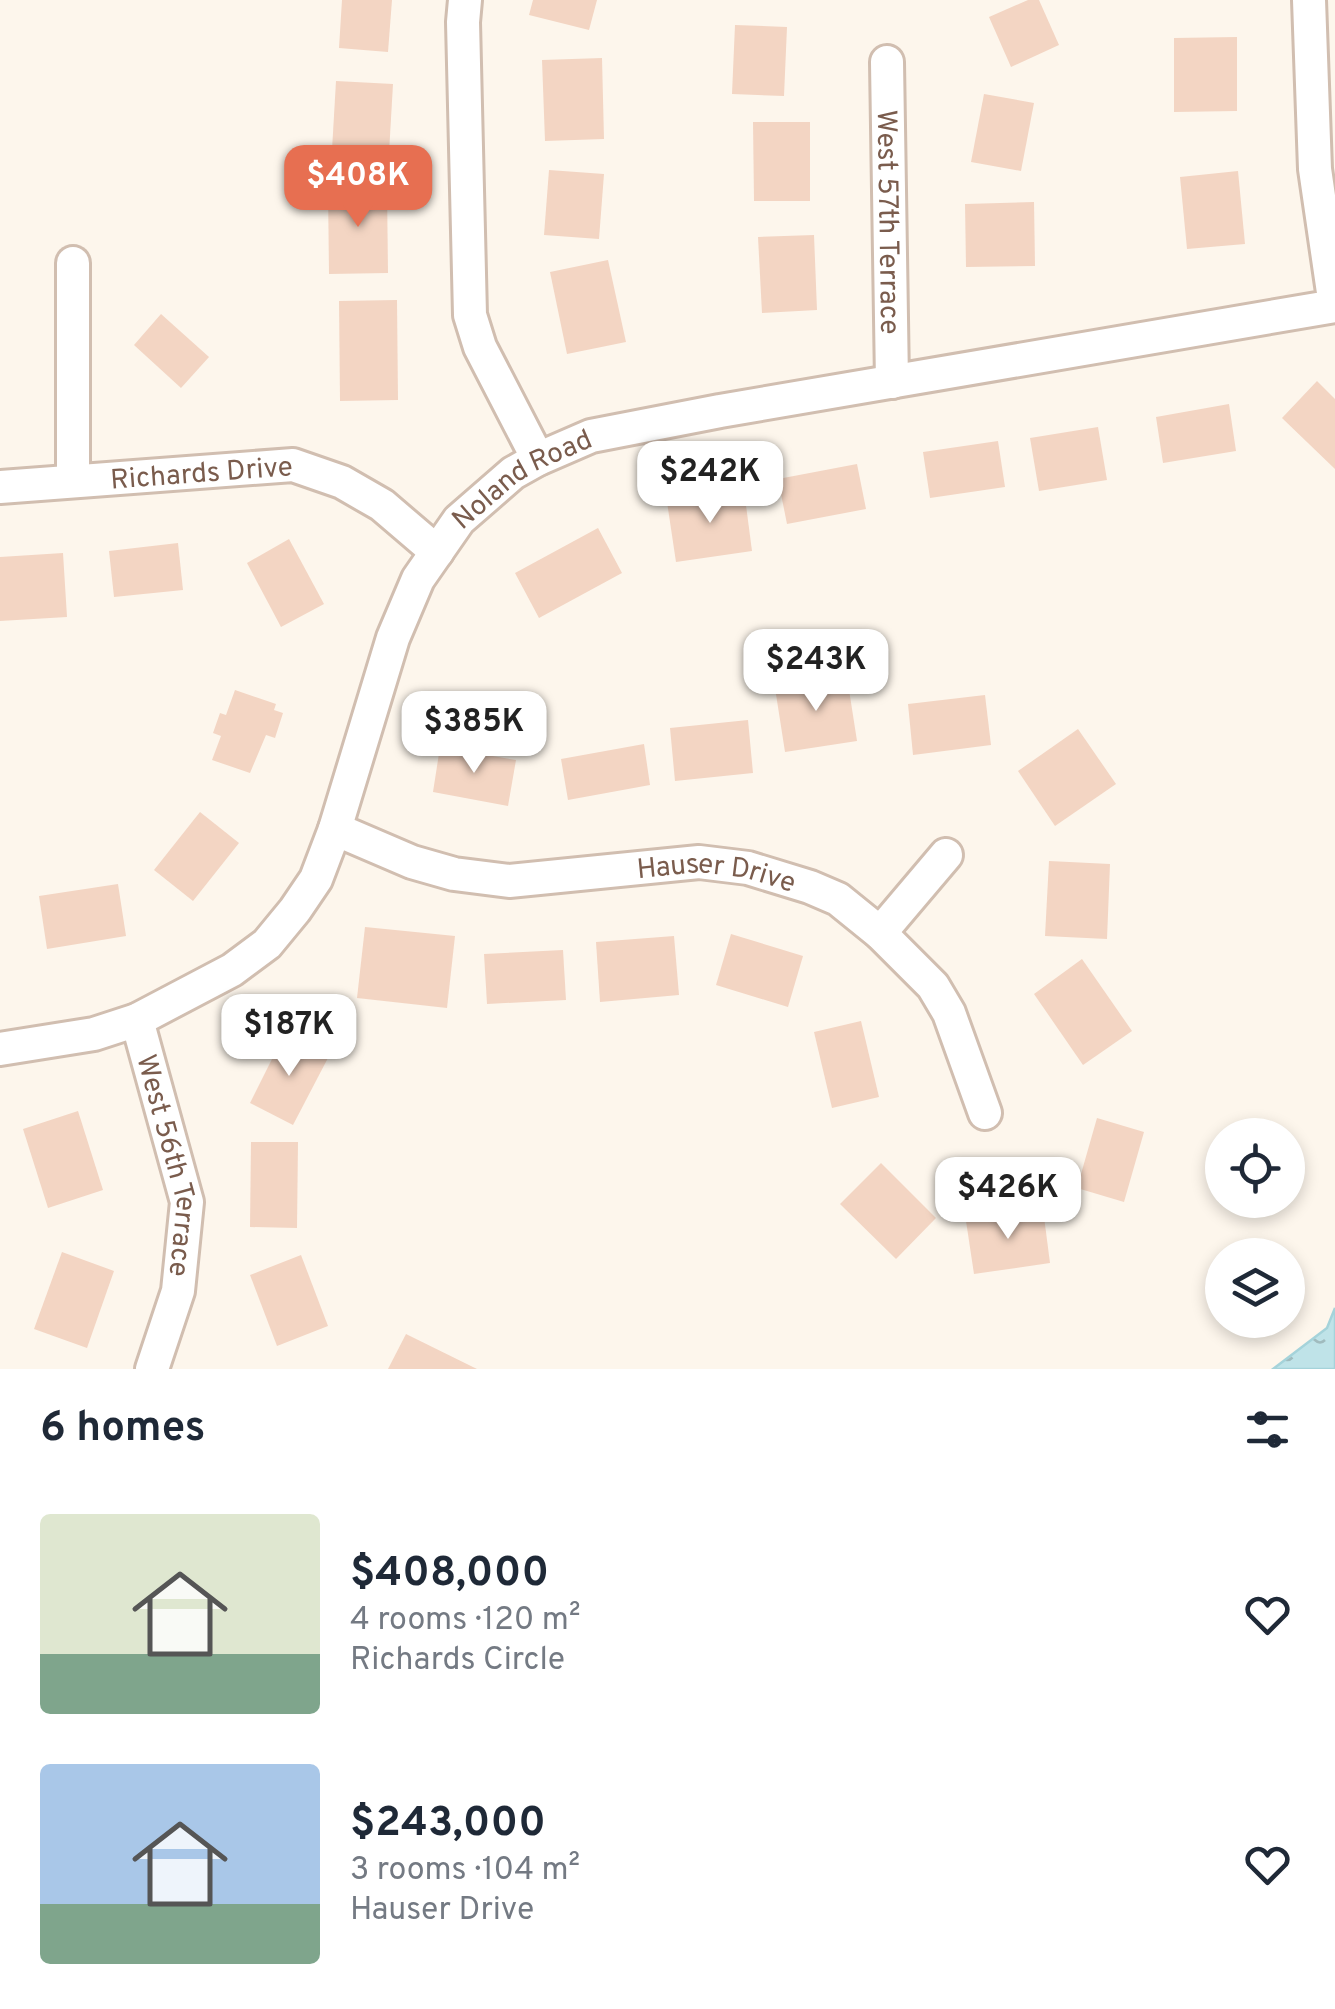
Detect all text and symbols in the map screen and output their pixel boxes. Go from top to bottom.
street label: West 57th Terrace [867,109,906,335]
pin: $408K [288,145,428,230]
text: $408K [306,157,410,197]
street label: Noland Road [446,423,598,539]
pin: $242K [640,441,780,526]
street label: Richards Drive [109,450,294,500]
text: $242K [659,453,761,493]
pin: $243K [746,629,886,714]
text: $243K [765,641,867,681]
pin: $385K [404,691,544,776]
text: $385K [424,703,524,743]
street label: Hauser Drive [635,847,800,903]
pin: $187K [219,994,359,1079]
text: $187K [243,1006,335,1046]
street label: West 56th Terrace [126,1051,202,1278]
map controls [1205,1118,1305,1338]
button: locate [1205,1118,1305,1218]
pin: $426K [938,1157,1078,1242]
text: $426K [957,1169,1059,1209]
button: layers [1205,1238,1305,1338]
icon: filters [1240,1402,1295,1457]
text: 6 homes [40,1403,205,1456]
text: $408,000 [350,1548,549,1601]
icon: home [120,1554,240,1674]
icon: heart [1240,1587,1295,1642]
text: 4 rooms · 120 m² [350,1601,581,1641]
text: Richards Circle [350,1641,565,1681]
text: $243,000 [350,1798,546,1851]
icon: home [120,1804,240,1924]
icon: heart [1240,1837,1295,1892]
text: 3 rooms · 104 m² [350,1851,580,1891]
text: Hauser Drive [350,1891,534,1931]

